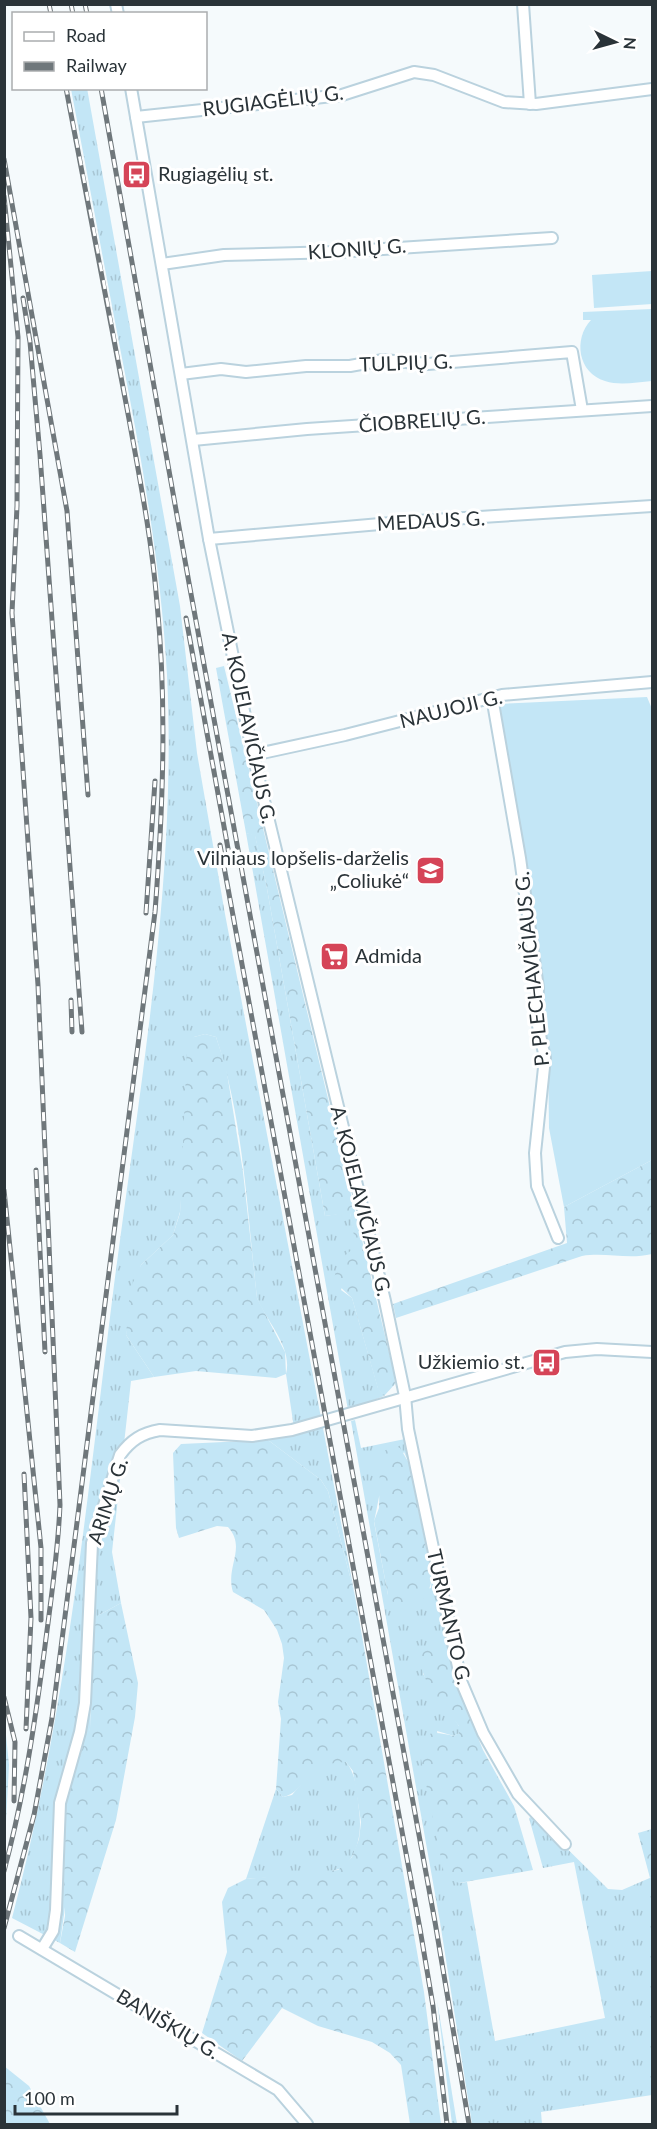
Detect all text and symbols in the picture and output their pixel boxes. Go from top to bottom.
legend [12,12,207,90]
north arrow [585,12,645,72]
text: Road [66,24,106,46]
text: N [620,36,640,50]
text: Railway [66,54,127,76]
street label: RUGIAGĖLIŲ G. [201,79,345,121]
bus stop icon: Rugiagėlių st. [121,158,153,190]
place label: Rugiagėlių st. [158,161,274,185]
street label: KLONIŲ G. [307,233,407,263]
street label: TULPIŲ G. [359,348,453,376]
street label: ČIOBRELIŲ G. [358,404,486,436]
street label: MEDAUS G. [376,505,486,535]
street label: A. KOJELAVIČIAUS G. [218,630,282,826]
street label: NAUJOJI G. [397,684,505,732]
place label: Vilniaus lopšelis-darželis „Coliukė“ [197,845,409,892]
school or university icon: Vilniaus lopšelis-darželis „Coliukė“ [414,854,446,886]
street label: P. PLECHAVIČIAUS G. [509,870,553,1068]
supermarket icon: Admida [318,940,350,972]
place label: Admida [355,943,422,967]
street label: A. KOJELAVIČIAUS G. [327,1103,397,1298]
bus stop icon: Užkiemio st. [530,1346,562,1378]
place label: Užkiemio st. [418,1349,525,1373]
street label: ARIMŲ G. [82,1454,132,1547]
street label: TURMANTO G. [423,1547,477,1687]
street label: BANIŠKIŲ G. [113,1983,224,2063]
scale bar [15,2078,177,2116]
text: 100 m [24,2087,75,2109]

